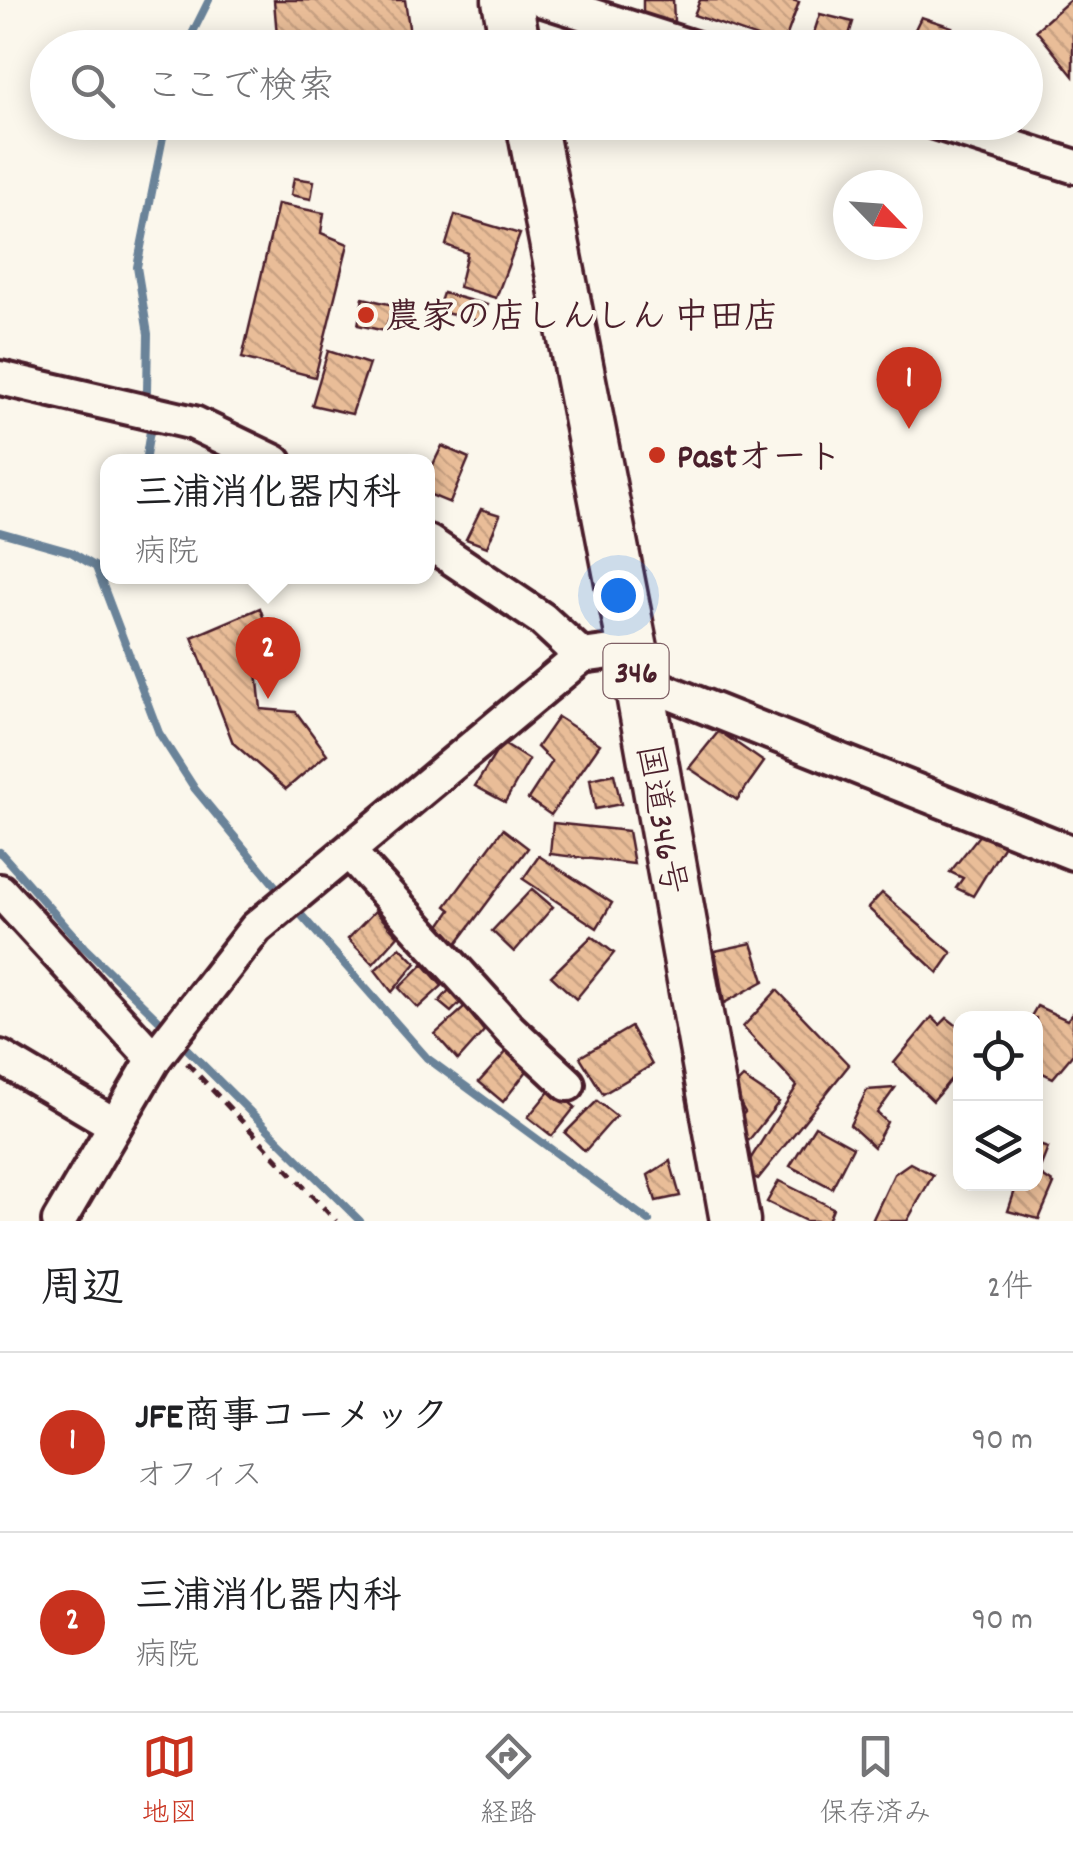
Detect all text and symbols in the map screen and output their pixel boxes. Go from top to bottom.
search box [30,30,1043,140]
icon: search [65,58,120,113]
text: ここで検索 [145,62,335,117]
north arrow [833,170,923,260]
place label: 農家の店しんしん 中田店 [386,295,779,345]
marker: 農家の店しんしん 中田店 [355,304,377,326]
pin: 1 [876,346,942,429]
place label: Pastオート [677,435,842,485]
marker: Pastオート [646,444,668,466]
popup [100,454,435,584]
text: 三浦消化器内科 [134,469,401,524]
text: 病院 [134,532,199,578]
your location [593,570,644,621]
pin: 2 [236,616,300,699]
road number: 346 [604,644,668,698]
street label: 国道346号 [620,741,696,899]
map controls [953,1011,1043,1191]
button: locate [953,1011,1043,1101]
button: layers [953,1101,1043,1191]
text: 周辺 [40,1262,124,1322]
text: 2件 [987,1267,1033,1313]
text: JFE商事コーメック [135,1392,449,1447]
text: 1 [69,1419,76,1465]
text: 90 m [972,1419,1033,1465]
text: オフィス [135,1455,263,1501]
text: 三浦消化器内科 [135,1572,401,1627]
text: 2 [66,1599,79,1645]
text: 90 m [972,1599,1033,1645]
text: 病院 [135,1635,199,1681]
tab: 地図 [141,1729,198,1836]
tab: 経路 [480,1729,537,1836]
tab: 保存済み [819,1729,932,1836]

